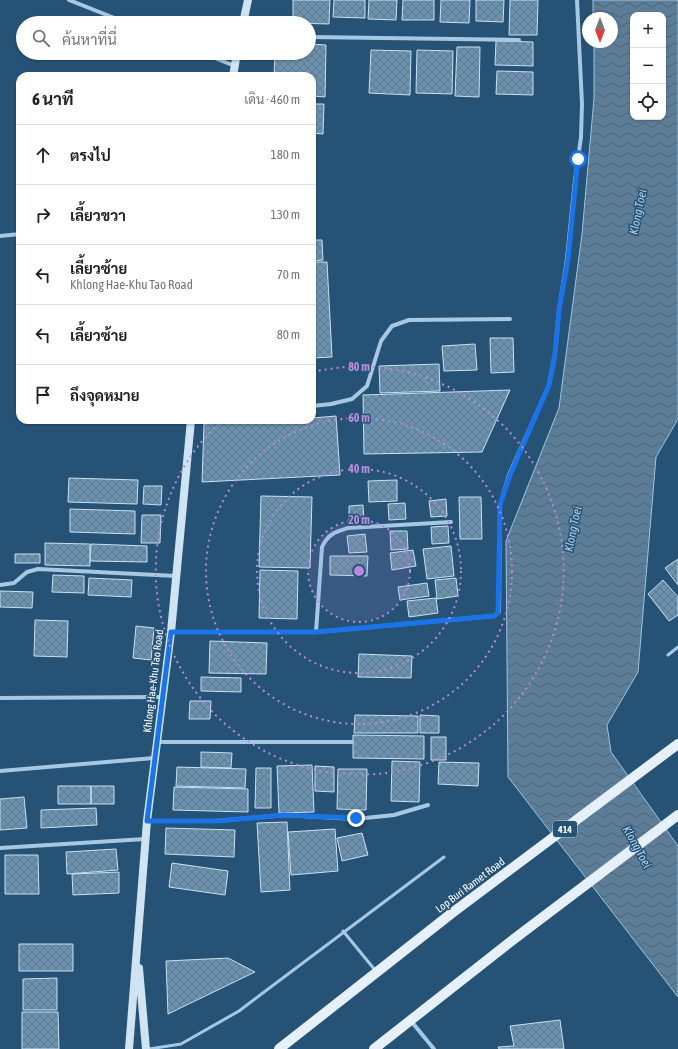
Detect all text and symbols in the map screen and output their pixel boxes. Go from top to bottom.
north arrow [582,12,618,48]
map controls [630,12,666,120]
button: + [630,12,666,48]
search box [16,16,316,60]
icon: search [30,27,52,49]
text: ค้นหาที่นี่ [62,31,117,48]
button: − [630,48,666,84]
button: locate [630,84,666,120]
text: 6 นาที [32,89,74,109]
text: เดิน · 460 m [244,92,300,107]
icon: ahead [32,144,54,166]
text: ตรงไป [70,147,111,164]
text: 180 m [271,147,300,162]
route start [569,150,587,168]
water label: Klong Toei [626,188,650,236]
icon: right [32,204,54,226]
text: เลี้ยวขวา [70,207,126,224]
text: 130 m [271,207,300,222]
text: เลี้ยวซ้าย [70,260,127,277]
icon: left [32,264,54,286]
text: 70 m [277,267,300,282]
text: Khlong Hae-Khu Tao Road [70,277,193,292]
icon: left [32,324,54,346]
text: เลี้ยวซ้าย [70,327,127,344]
text: 80 m [277,327,300,342]
text: 80 m [348,360,370,374]
icon: arrive [32,384,54,406]
text: ถึงจุดหมาย [70,387,140,404]
text: 60 m [348,411,370,425]
text: 40 m [347,462,370,476]
water label: Klong Toei [561,505,585,553]
text: 20 m [348,513,370,527]
centre of rings [352,564,366,578]
street label: Khlong Hae-Khu Tao Road [141,629,165,733]
route end [347,809,365,827]
road number: 414 [553,821,577,837]
water label: Klong Toei [620,823,654,871]
street label: Lop Buri Ramet Road [433,855,507,915]

